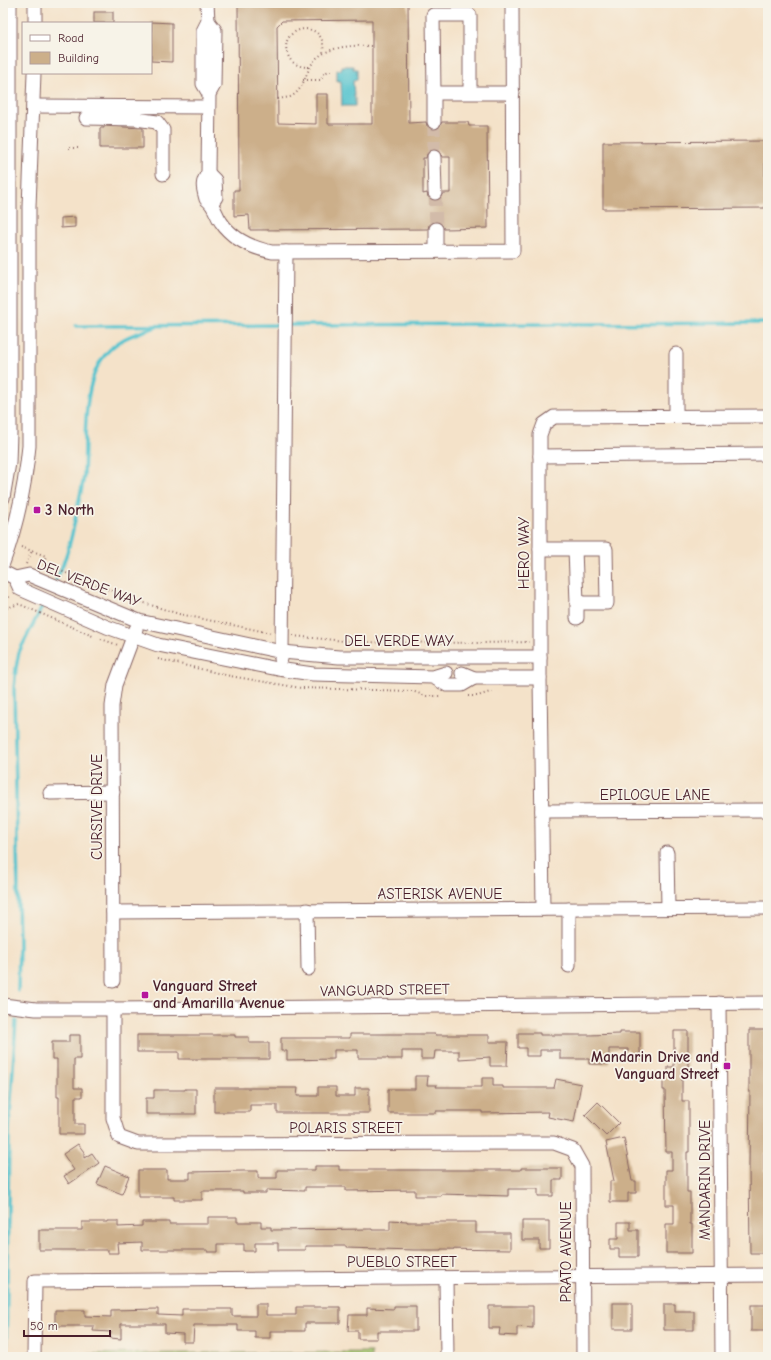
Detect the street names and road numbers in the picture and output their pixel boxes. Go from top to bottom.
street label: HERO WAY [515,517,533,589]
street label: DEL VERDE WAY [35,555,143,611]
street label: DEL VERDE WAY [344,632,454,650]
street label: CURSIVE DRIVE [88,754,106,860]
street label: EPILOGUE LANE [600,786,710,804]
street label: ASTERISK AVENUE [378,885,502,903]
street label: VANGUARD STREET [320,980,450,1000]
street label: POLARIS STREET [289,1119,403,1137]
street label: MANDARIN DRIVE [696,1120,714,1240]
street label: PRATO AVENUE [557,1201,575,1303]
street label: PUEBLO STREET [347,1253,457,1271]

